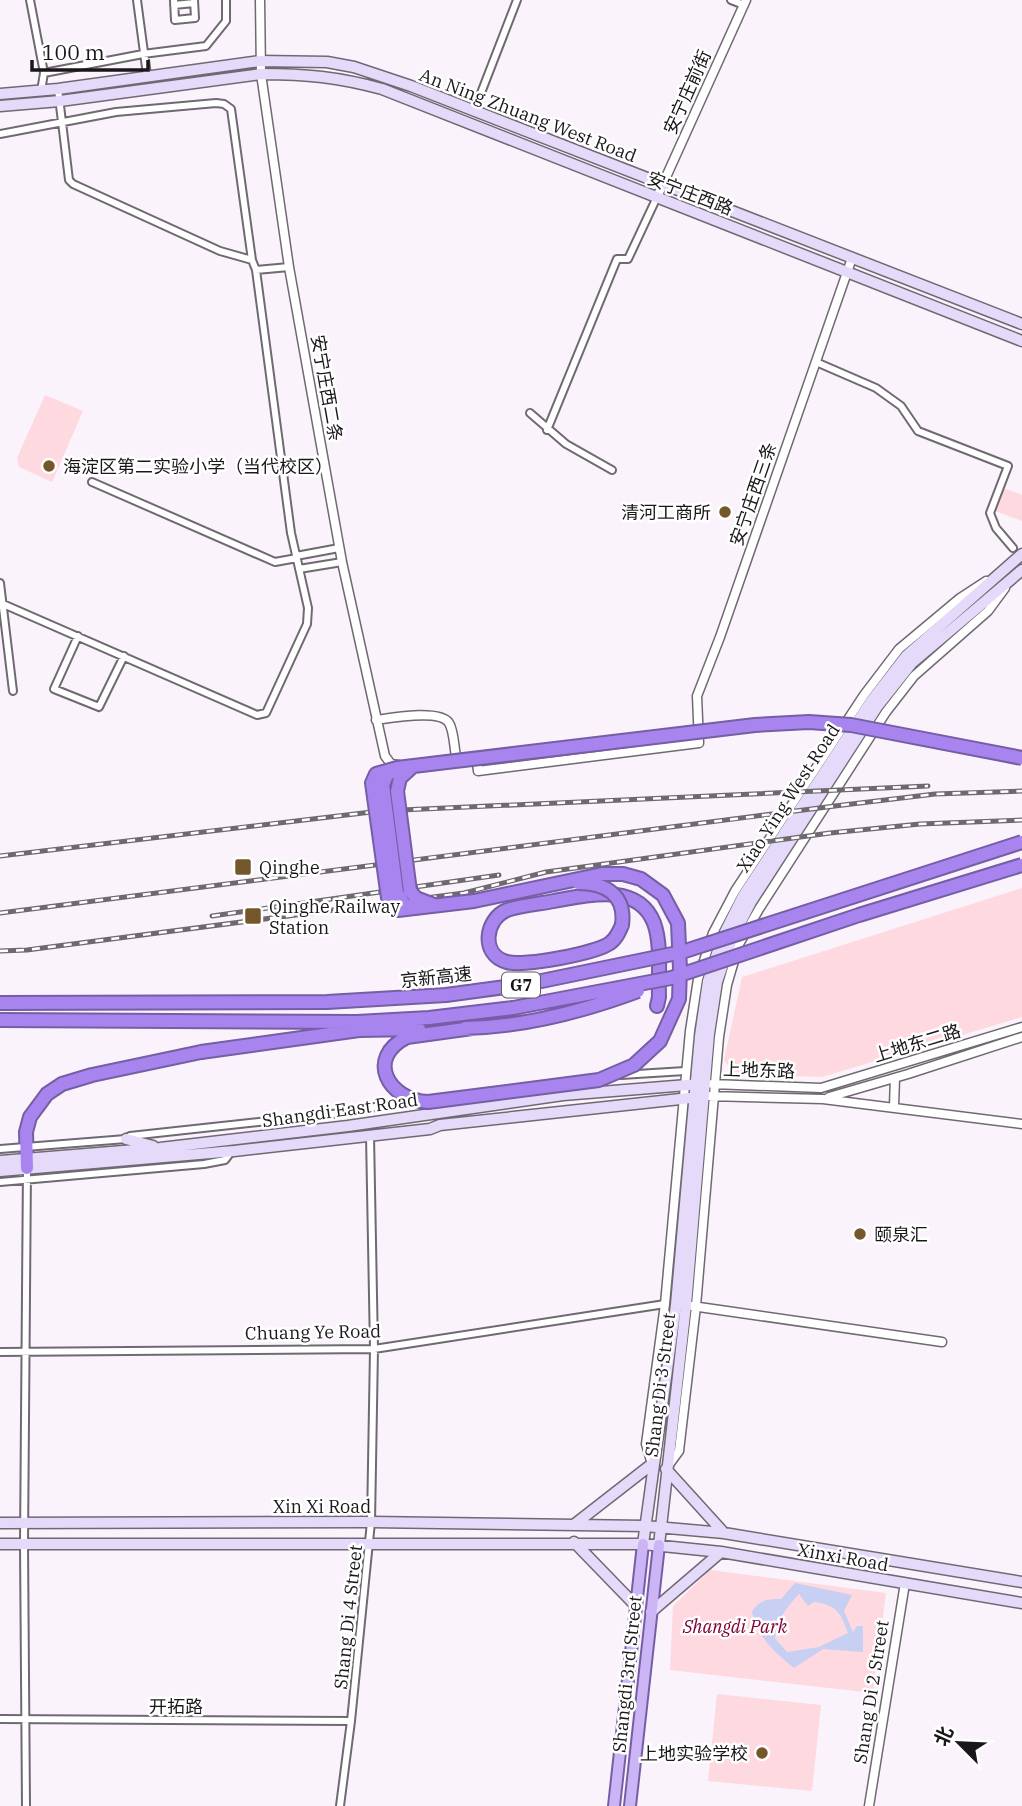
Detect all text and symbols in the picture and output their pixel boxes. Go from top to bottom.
scale bar [32,28,147,72]
text: 100 m [42,38,105,66]
street label: 安宁庄前街 [658,46,716,138]
street label: An Ning Zhuang West Road [416,63,640,167]
street label: 安宁庄西路 [644,166,736,220]
street label: 安宁庄西二条 [306,333,348,443]
street label: 安宁庄西三条 [725,439,781,549]
place label: 海淀区第二实验小学（当代校区） [63,455,333,478]
marker: 海淀区第二实验小学（当代校区） [41,458,57,474]
place label: 清河工商所 [621,501,711,524]
marker: 清河工商所 [717,504,733,520]
street label: Xiao Ying West Road [731,719,845,877]
place label: Qinghe [259,856,320,879]
marker: Qinghe [233,857,253,877]
place label: Qinghe Railway Station [269,895,400,939]
marker: Qinghe Railway Station [243,906,263,926]
street label: 京新高速 [399,962,473,992]
road number: G7 [502,973,540,998]
street label: 上地东二路 [871,1019,963,1067]
street label: 上地东路 [723,1057,795,1083]
street label: Shangdi East Road [261,1088,419,1132]
place label: 颐泉汇 [874,1223,928,1246]
marker: 颐泉汇 [852,1226,868,1242]
street label: Shang Di 3 Street [640,1312,680,1458]
street label: Chuang Ye Road [245,1319,381,1345]
street label: Xin Xi Road [273,1495,371,1518]
street label: Xinxi Road [796,1538,890,1576]
street label: Shang Di 4 Street [329,1544,367,1690]
street label: Shangdi 3rd Street [607,1594,647,1754]
park label: Shangdi Park [682,1615,788,1638]
street label: Shang Di 2 Street [848,1618,894,1766]
street label: 开拓路 [149,1695,203,1718]
north arrow [924,1708,994,1778]
text: 北 [929,1723,958,1750]
place label: 上地实验学校 [640,1742,748,1765]
marker: 上地实验学校 [754,1745,770,1761]

